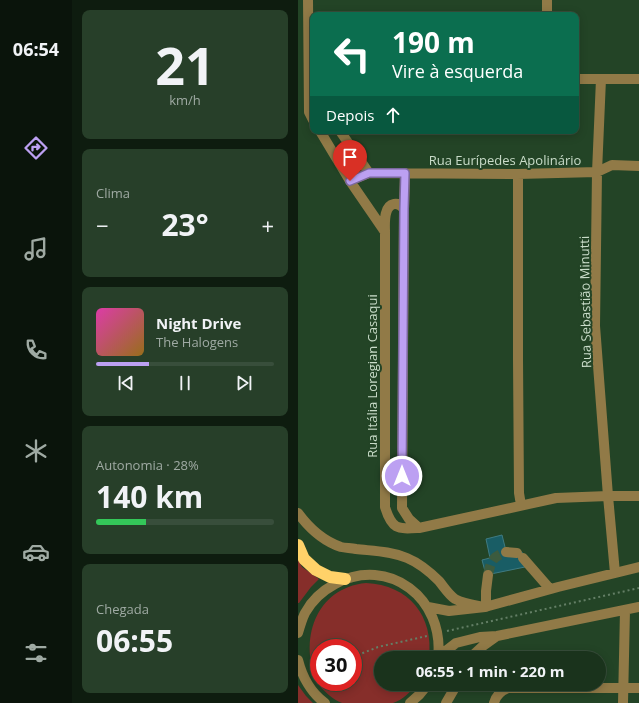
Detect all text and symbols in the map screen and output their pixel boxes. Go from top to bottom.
text: 190 m [392,23,475,61]
icon: left [326,28,378,80]
text: 21 [155,29,215,100]
text: 06:54 [13,37,59,61]
text: Vire à esquerda [392,59,523,83]
text: km/h [169,91,201,109]
icon: ahead [382,104,404,126]
text: Depois [326,105,374,125]
icon: directions [22,134,50,162]
pin [333,140,367,181]
icon: arrive [339,146,361,168]
street label: Rua Eurípedes Apolinário [429,151,581,169]
text: Clima [96,184,130,202]
text: 23° [161,204,209,245]
text: − [96,210,109,240]
text: + [261,210,274,240]
icon: music [22,235,50,263]
street label: Rua Sebastião Minutti [575,236,595,368]
street label: Rua Itália Loregian Casaqui [363,294,381,458]
text: Night Drive [156,313,241,333]
text: The Halogens [156,333,238,351]
icon: phone [22,336,50,364]
icon: previous [115,372,137,394]
icon: pause [174,372,196,394]
icon: next [233,372,255,394]
icon: climate [22,437,50,465]
position arrow [381,455,423,497]
text: Autonomia · 28% [96,456,199,474]
text: 140 km [96,476,203,517]
icon: car [22,538,50,566]
text: Chegada [96,600,149,618]
text: 06:55 [96,620,173,661]
icon: filters [22,639,50,667]
speed limit sign: 30 [310,639,362,691]
text: 06:55 · 1 min · 220 m [416,661,564,681]

